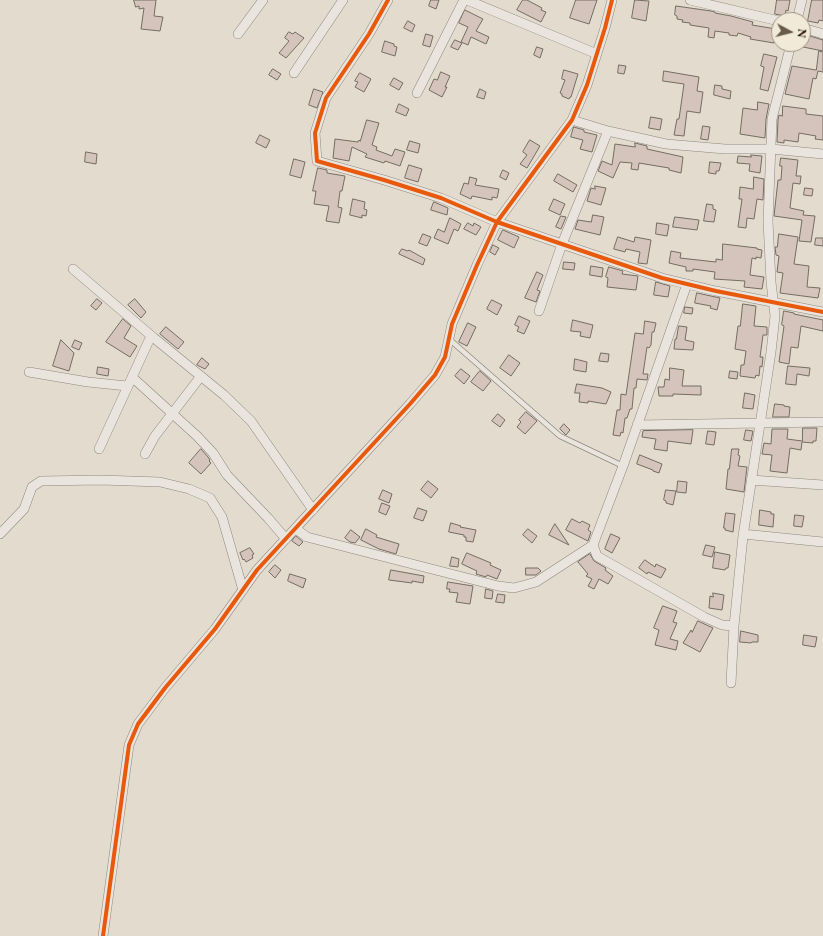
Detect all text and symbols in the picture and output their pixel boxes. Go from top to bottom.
north arrow [771,12,811,52]
text: N [794,28,809,39]

